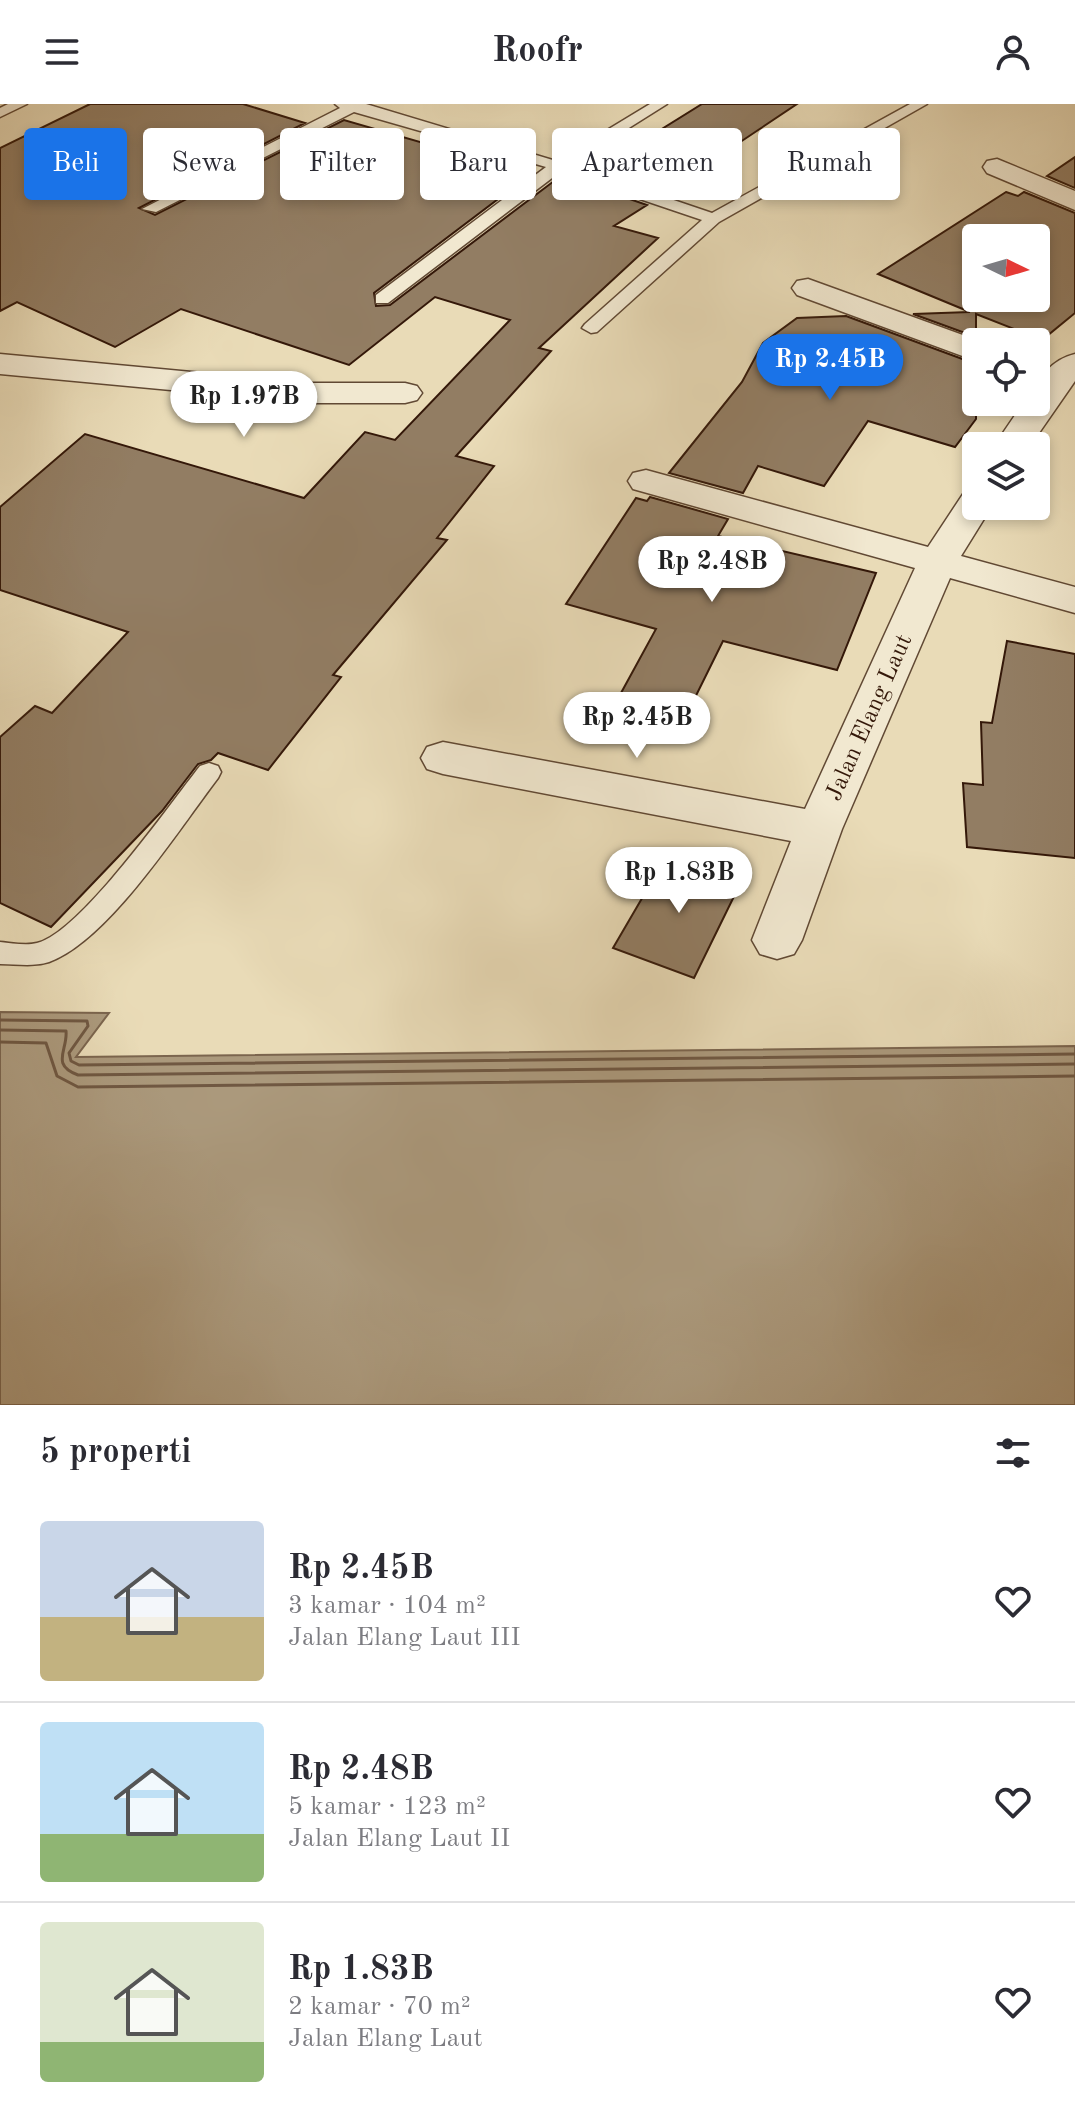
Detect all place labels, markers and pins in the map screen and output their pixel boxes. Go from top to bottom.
pin: Rp 2.45B [747,334,913,402]
pin: Rp 1.97B [161,371,327,439]
pin: Rp 2.48B [629,536,795,604]
pin: Rp 2.45B [554,692,720,760]
pin: Rp 1.83B [596,847,762,915]

